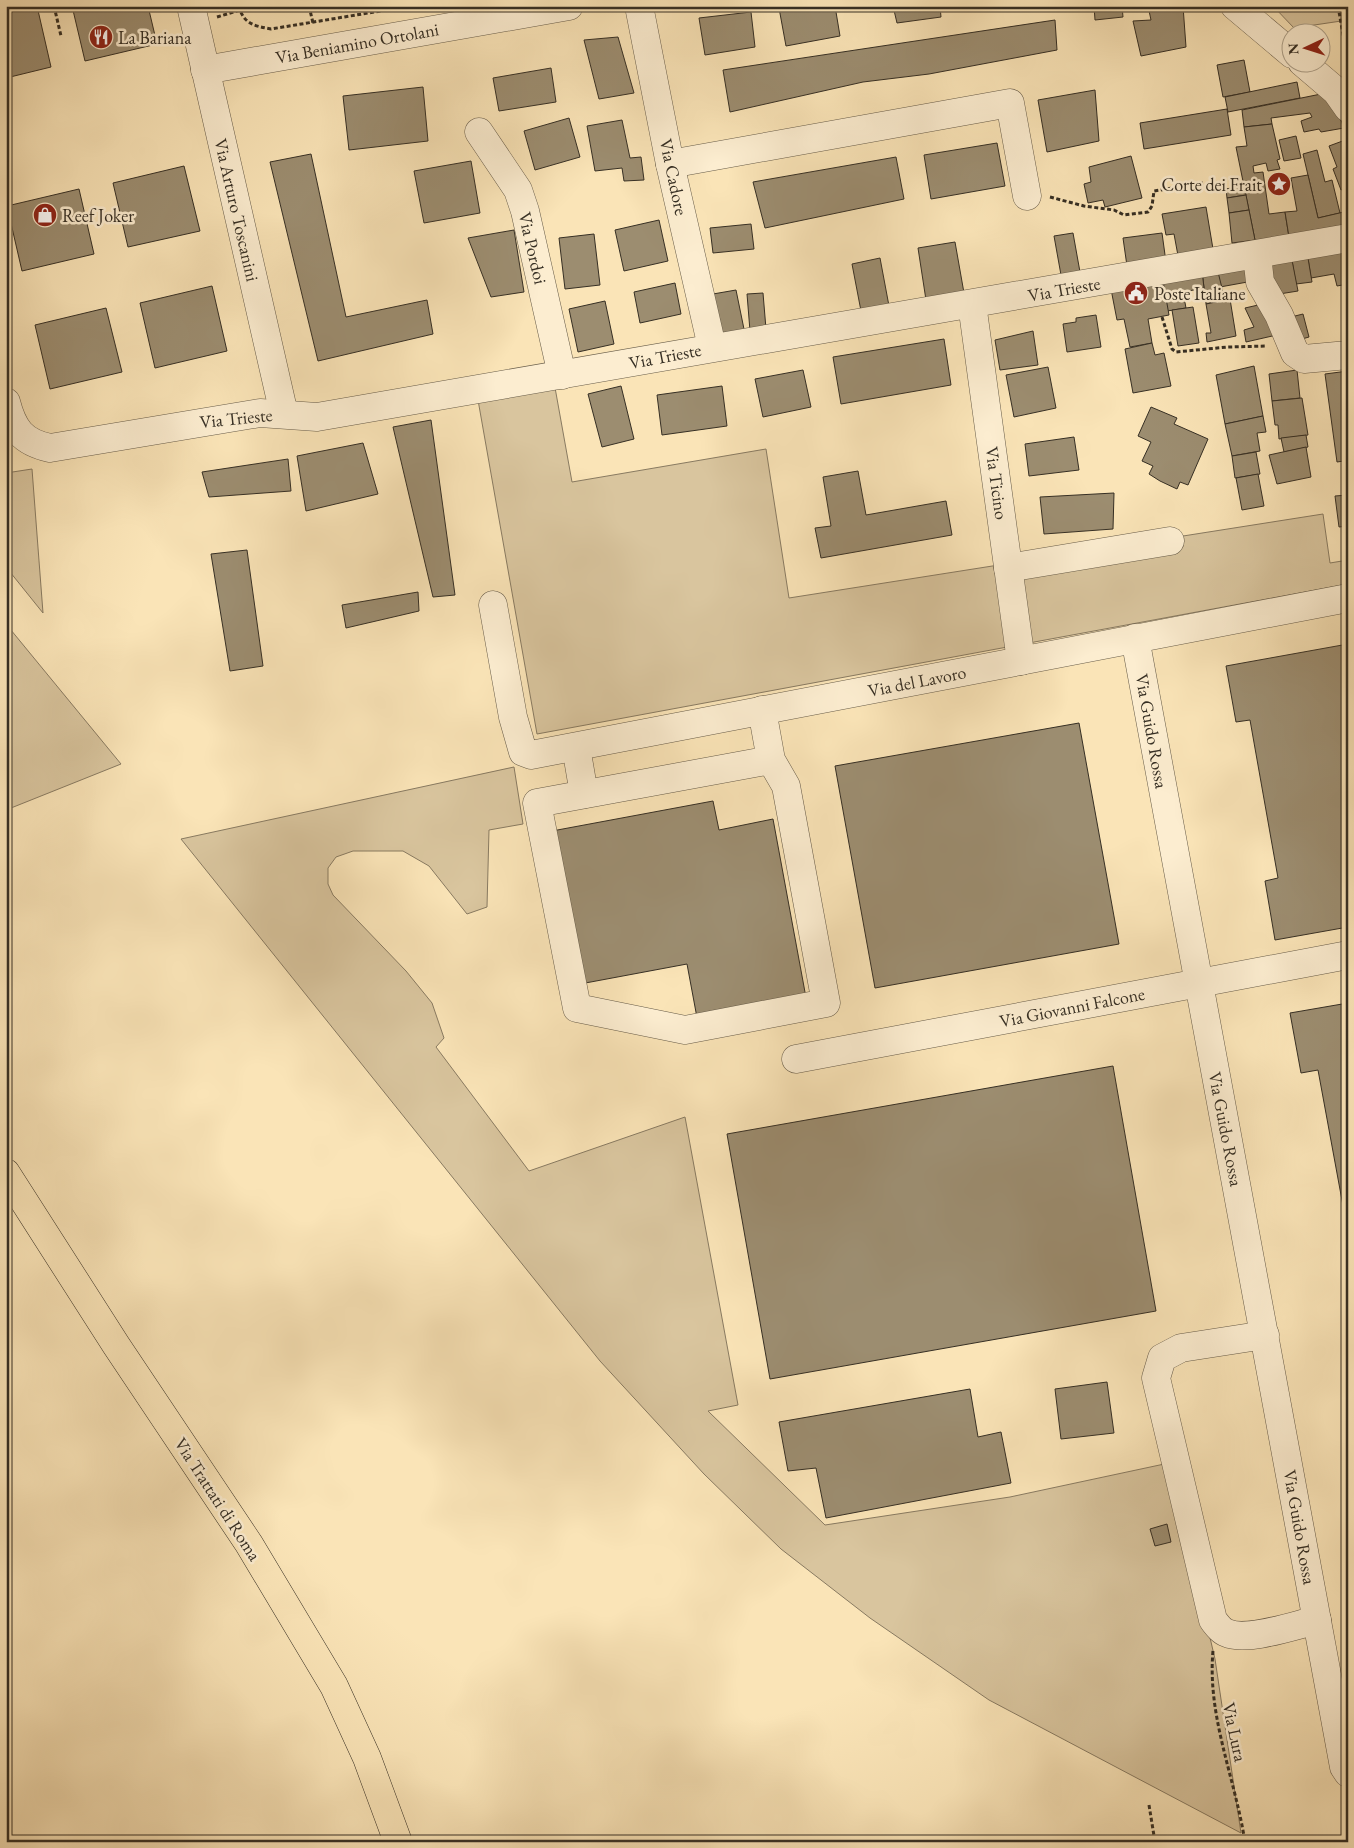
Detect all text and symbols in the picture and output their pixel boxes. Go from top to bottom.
street label: Via Beniamino Ortolani [274,17,441,69]
north arrow [1282,22,1332,72]
restaurant icon: La Bariana [88,24,114,50]
place label: La Bariana [118,26,192,49]
text: N [1284,42,1302,55]
street label: Via Arturo Toscanini [209,136,265,284]
street label: Via Cadore [655,136,693,218]
place icon: Corte dei Frait [1266,171,1292,197]
place label: Corte dei Frait [1161,173,1262,196]
shop icon: Reef Joker [32,202,58,228]
place label: Reef Joker [62,204,134,227]
street label: Via Pordoi [514,210,553,287]
street label: Via Trieste [1026,271,1102,307]
public building icon: Poste Italiane [1123,280,1149,306]
place label: Poste Italiane [1154,282,1245,305]
street label: Via Trieste [627,338,703,374]
street label: Via Trieste [198,403,274,433]
street label: Via Ticino [980,445,1014,521]
street label: Via del Lavoro [866,660,968,702]
street label: Via Guido Rossa [1131,672,1174,791]
street label: Via Giovanni Falcone [997,982,1147,1032]
street label: Via Guido Rossa [1204,1070,1249,1189]
street label: Via Trattati di Roma [170,1433,267,1566]
street label: Via Guido Rossa [1279,1468,1322,1587]
street label: Via Lura [1218,1700,1253,1765]

